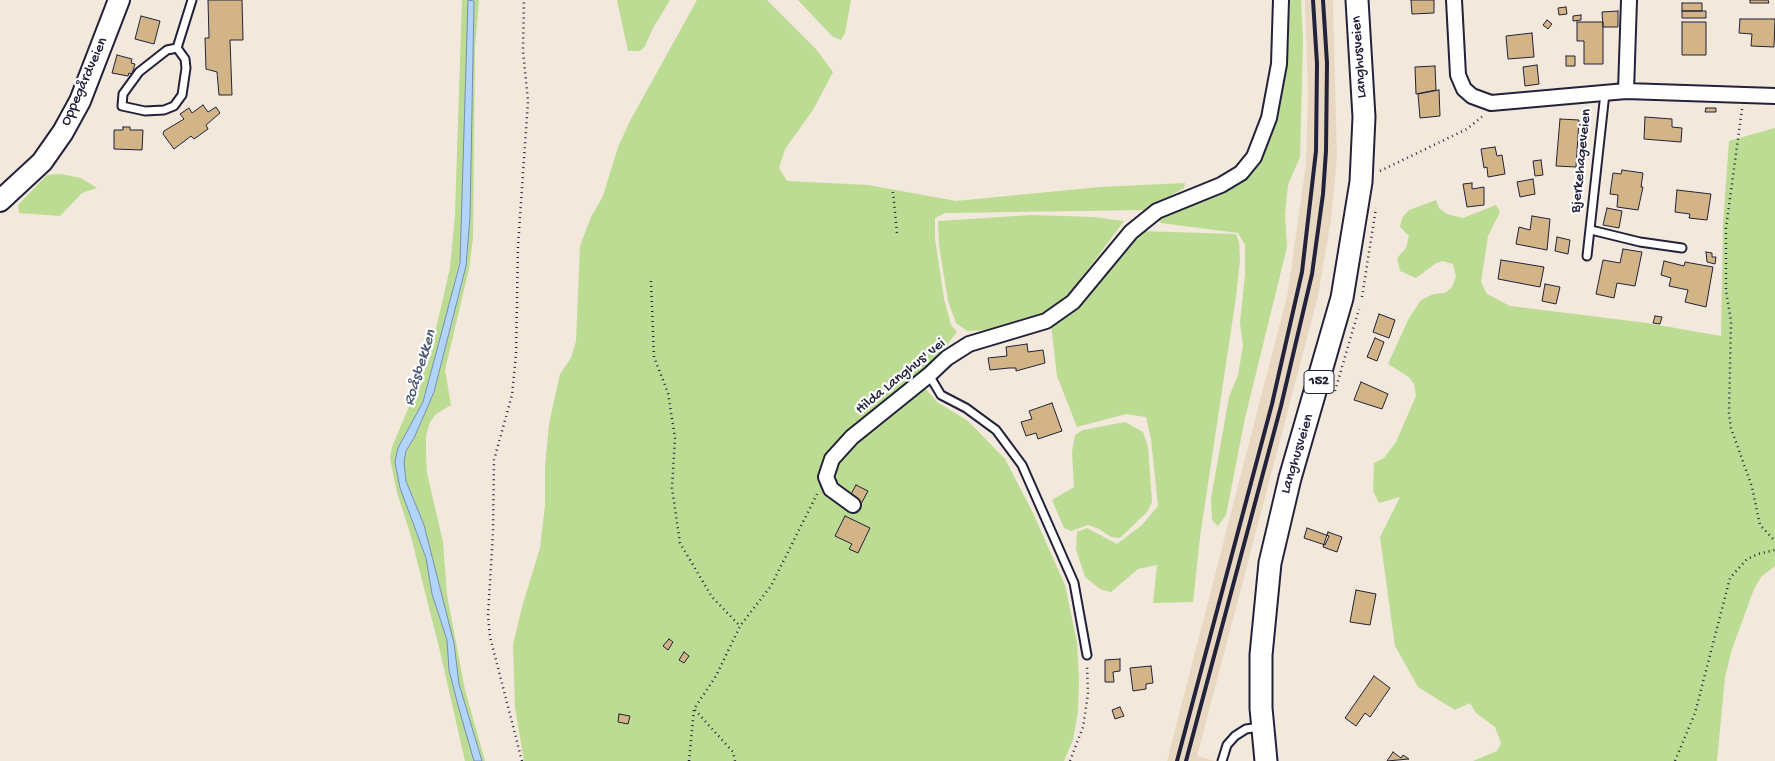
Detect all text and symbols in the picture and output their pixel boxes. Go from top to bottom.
street label: Langhusveien [1348,15,1372,99]
street label: Oppegårdveien [57,35,113,129]
street label: Bjerkehageveien [1568,108,1596,214]
water label: Roåsbekken [400,328,442,408]
street label: Hilda Langhus' vei [852,335,950,419]
road number: 152 [1304,371,1334,394]
street label: Langhusveien [1277,412,1319,496]

